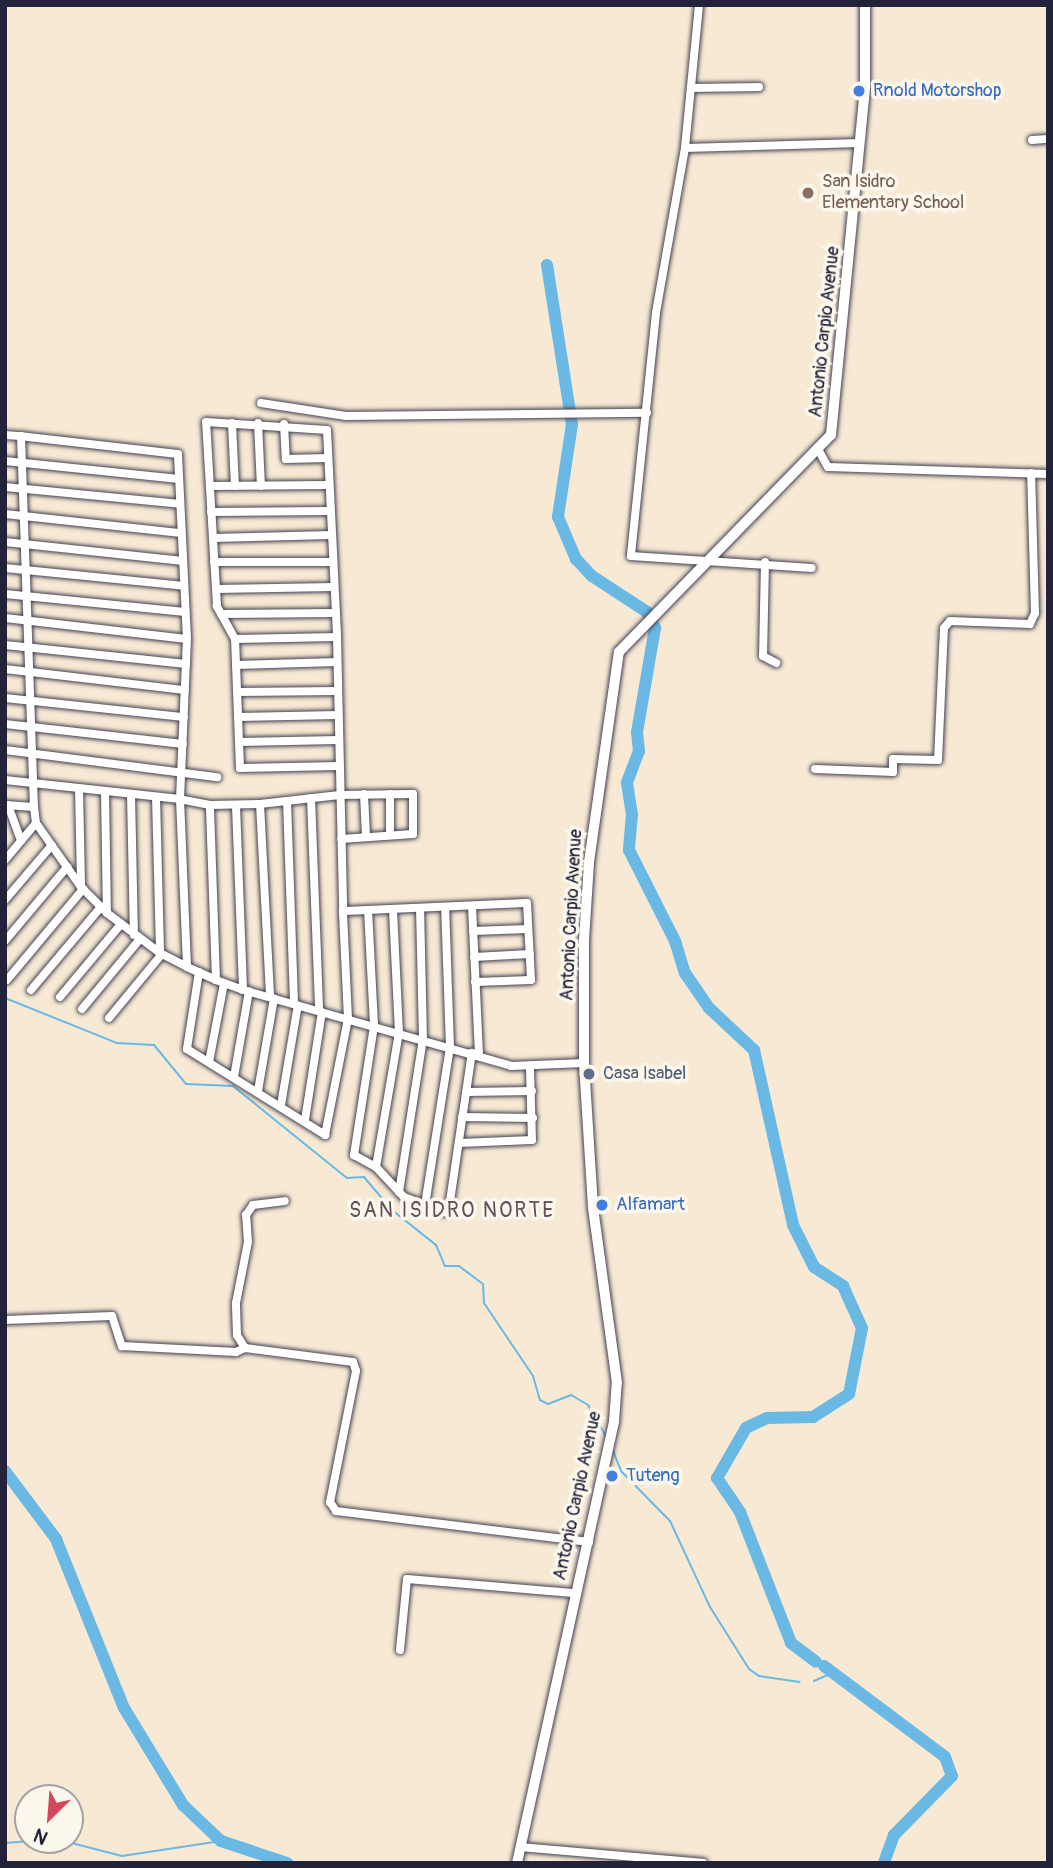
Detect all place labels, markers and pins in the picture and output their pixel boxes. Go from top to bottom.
place label: Rnold Motorshop [873,80,1001,102]
marker: Rnold Motorshop [851,83,867,99]
place label: San Isidro Elementary School [822,172,964,214]
marker: San Isidro Elementary School [800,185,816,201]
place label: Casa Isabel [603,1063,686,1085]
marker: Casa Isabel [581,1066,597,1082]
place label: Alfamart [616,1194,685,1216]
marker: Alfamart [594,1197,610,1213]
place label: Tuteng [626,1465,680,1487]
marker: Tuteng [604,1468,620,1484]

